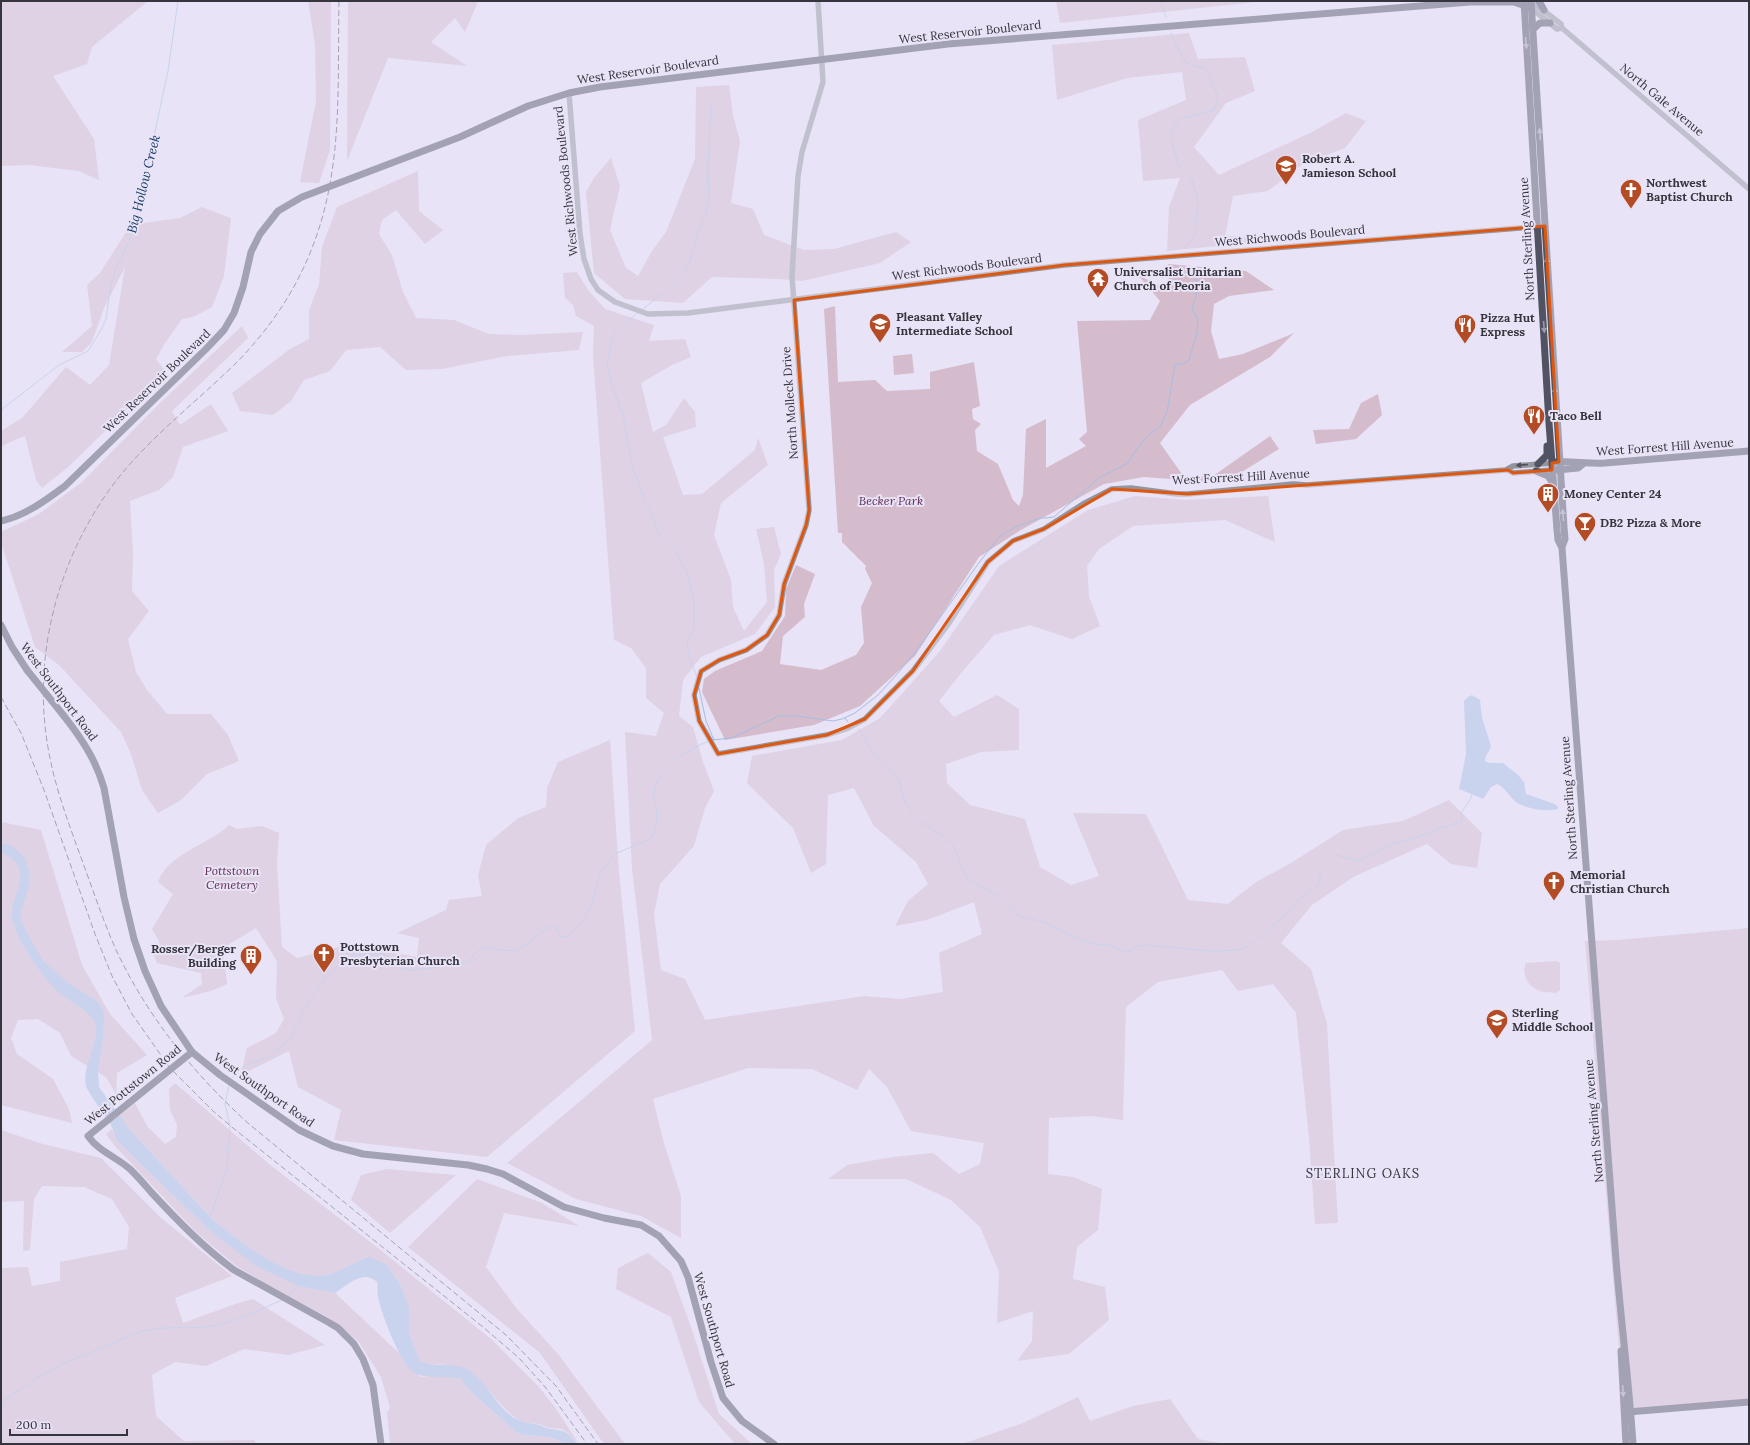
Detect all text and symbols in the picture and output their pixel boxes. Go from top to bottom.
street label: West Reservoir Boulevard [898,17,1042,46]
one-way arrow [1523,37,1530,49]
street label: West Reservoir Boulevard [576,52,720,87]
street label: North Gale Avenue [1617,60,1708,140]
street label: West Richwoods Boulevard [550,105,581,257]
one-way arrow [1536,128,1543,140]
water label: Big Hollow Creek [123,133,164,235]
place label: Robert A. Jamieson School [1302,151,1397,180]
school or university icon: Robert A. Jamieson School [1273,153,1299,186]
place label: Northwest Baptist Church [1646,175,1733,204]
street label: North Sterling Avenue [1516,176,1537,301]
church icon: Northwest Baptist Church [1618,177,1644,210]
street label: West Richwoods Boulevard [1214,221,1366,250]
street label: West Richwoods Boulevard [891,250,1043,283]
one-way arrow [1544,257,1551,269]
place label: Universalist Unitarian Church of Peoria [1114,264,1242,293]
temple icon: Universalist Unitarian Church of Peoria [1085,266,1111,299]
place label: Pleasant Valley Intermediate School [896,309,1013,338]
place label: Pizza Hut Express [1480,310,1536,339]
school or university icon: Pleasant Valley Intermediate School [867,311,893,344]
restaurant icon: Pizza Hut Express [1452,312,1478,345]
one-way arrow [1540,321,1547,333]
street label: West Reservoir Boulevard [100,326,213,436]
street label: North Molleck Drive [778,346,801,460]
one-way arrow [1551,387,1558,399]
restaurant icon: Taco Bell [1521,403,1547,436]
place label: Taco Bell [1550,408,1602,423]
street label: West Forrest Hill Avenue [1596,434,1735,459]
one-way arrow [1516,461,1528,468]
street label: West Forrest Hill Avenue [1172,465,1311,488]
building icon: Money Center 24 [1535,481,1561,514]
place label: Money Center 24 [1564,486,1662,501]
park label: Becker Park [859,493,923,508]
one-way arrow [1560,509,1567,521]
bar icon: DB2 Pizza & More [1572,510,1598,543]
place label: DB2 Pizza & More [1600,515,1702,530]
street label: West Southport Road [18,640,101,744]
street label: North Sterling Avenue [1557,735,1580,860]
park label: Pottstown Cemetery [205,863,260,892]
place label: Memorial Christian Church [1570,867,1670,896]
church icon: Memorial Christian Church [1541,869,1567,902]
place label: Pottstown Presbyterian Church [340,939,460,968]
place label: Rosser/Berger Building [151,941,237,970]
church icon: Pottstown Presbyterian Church [311,941,337,974]
building icon: Rosser/Berger Building [238,943,264,976]
place label: Sterling Middle School [1512,1005,1594,1034]
school or university icon: Sterling Middle School [1484,1007,1510,1040]
street label: West Pottstown Road [81,1041,184,1128]
street label: West Southport Road [211,1049,317,1130]
street label: North Sterling Avenue [1581,1058,1606,1183]
district label: STERLING OAKS [1306,1165,1420,1182]
street label: West Southport Road [691,1270,738,1389]
one-way arrow [1620,1385,1626,1398]
scale bar [10,1411,127,1437]
text: 200 m [16,1417,52,1432]

